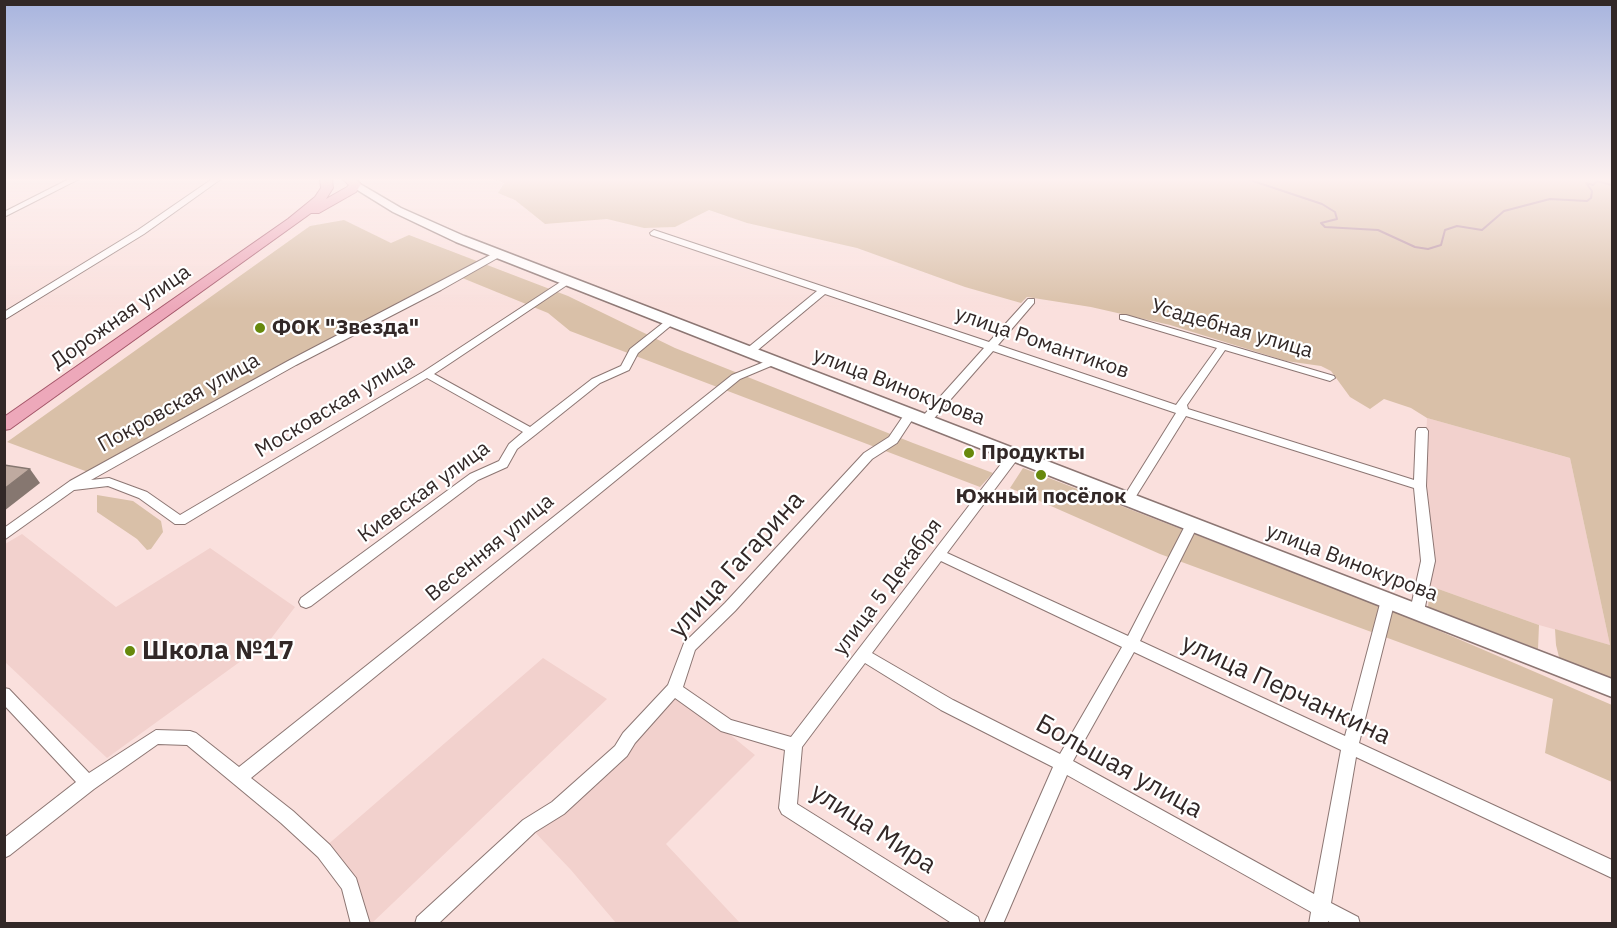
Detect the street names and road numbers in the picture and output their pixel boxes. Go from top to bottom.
street label: Дорожная улица [46,259,196,375]
street label: Усадебная улица [1148,294,1316,364]
street label: улица Романтиков [952,301,1132,385]
street label: улица Винокурова [809,343,989,431]
street label: Покровская улица [94,348,264,458]
street label: Московская улица [251,348,419,464]
street label: Киевская улица [353,436,495,548]
street label: улица Гагарина [663,485,811,645]
street label: Весенняя улица [421,489,559,607]
street label: улица 5 Декабря [828,513,948,661]
street label: улица Винокурова [1262,519,1442,607]
street label: улица Перчанкина [1176,628,1396,752]
street label: Большая улица [1030,708,1208,826]
street label: улица Мира [804,777,942,881]

